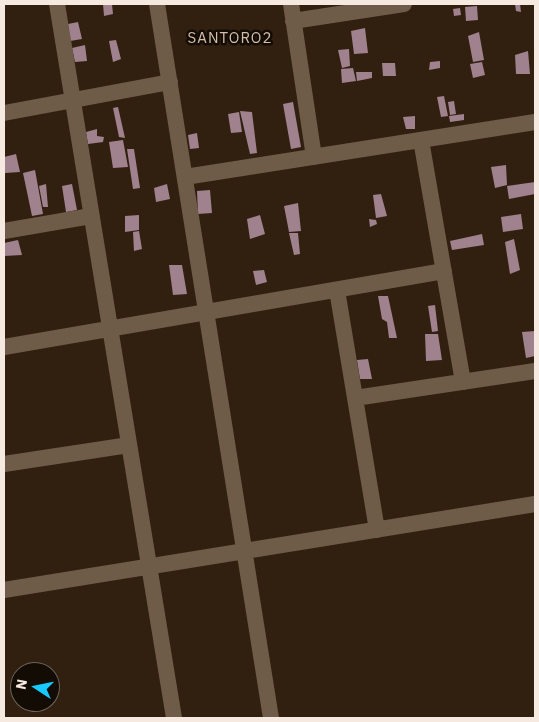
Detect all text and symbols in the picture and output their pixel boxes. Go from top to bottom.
district label: SANTORO2 [187,30,273,48]
north arrow [10,662,60,712]
text: N [11,678,31,691]

